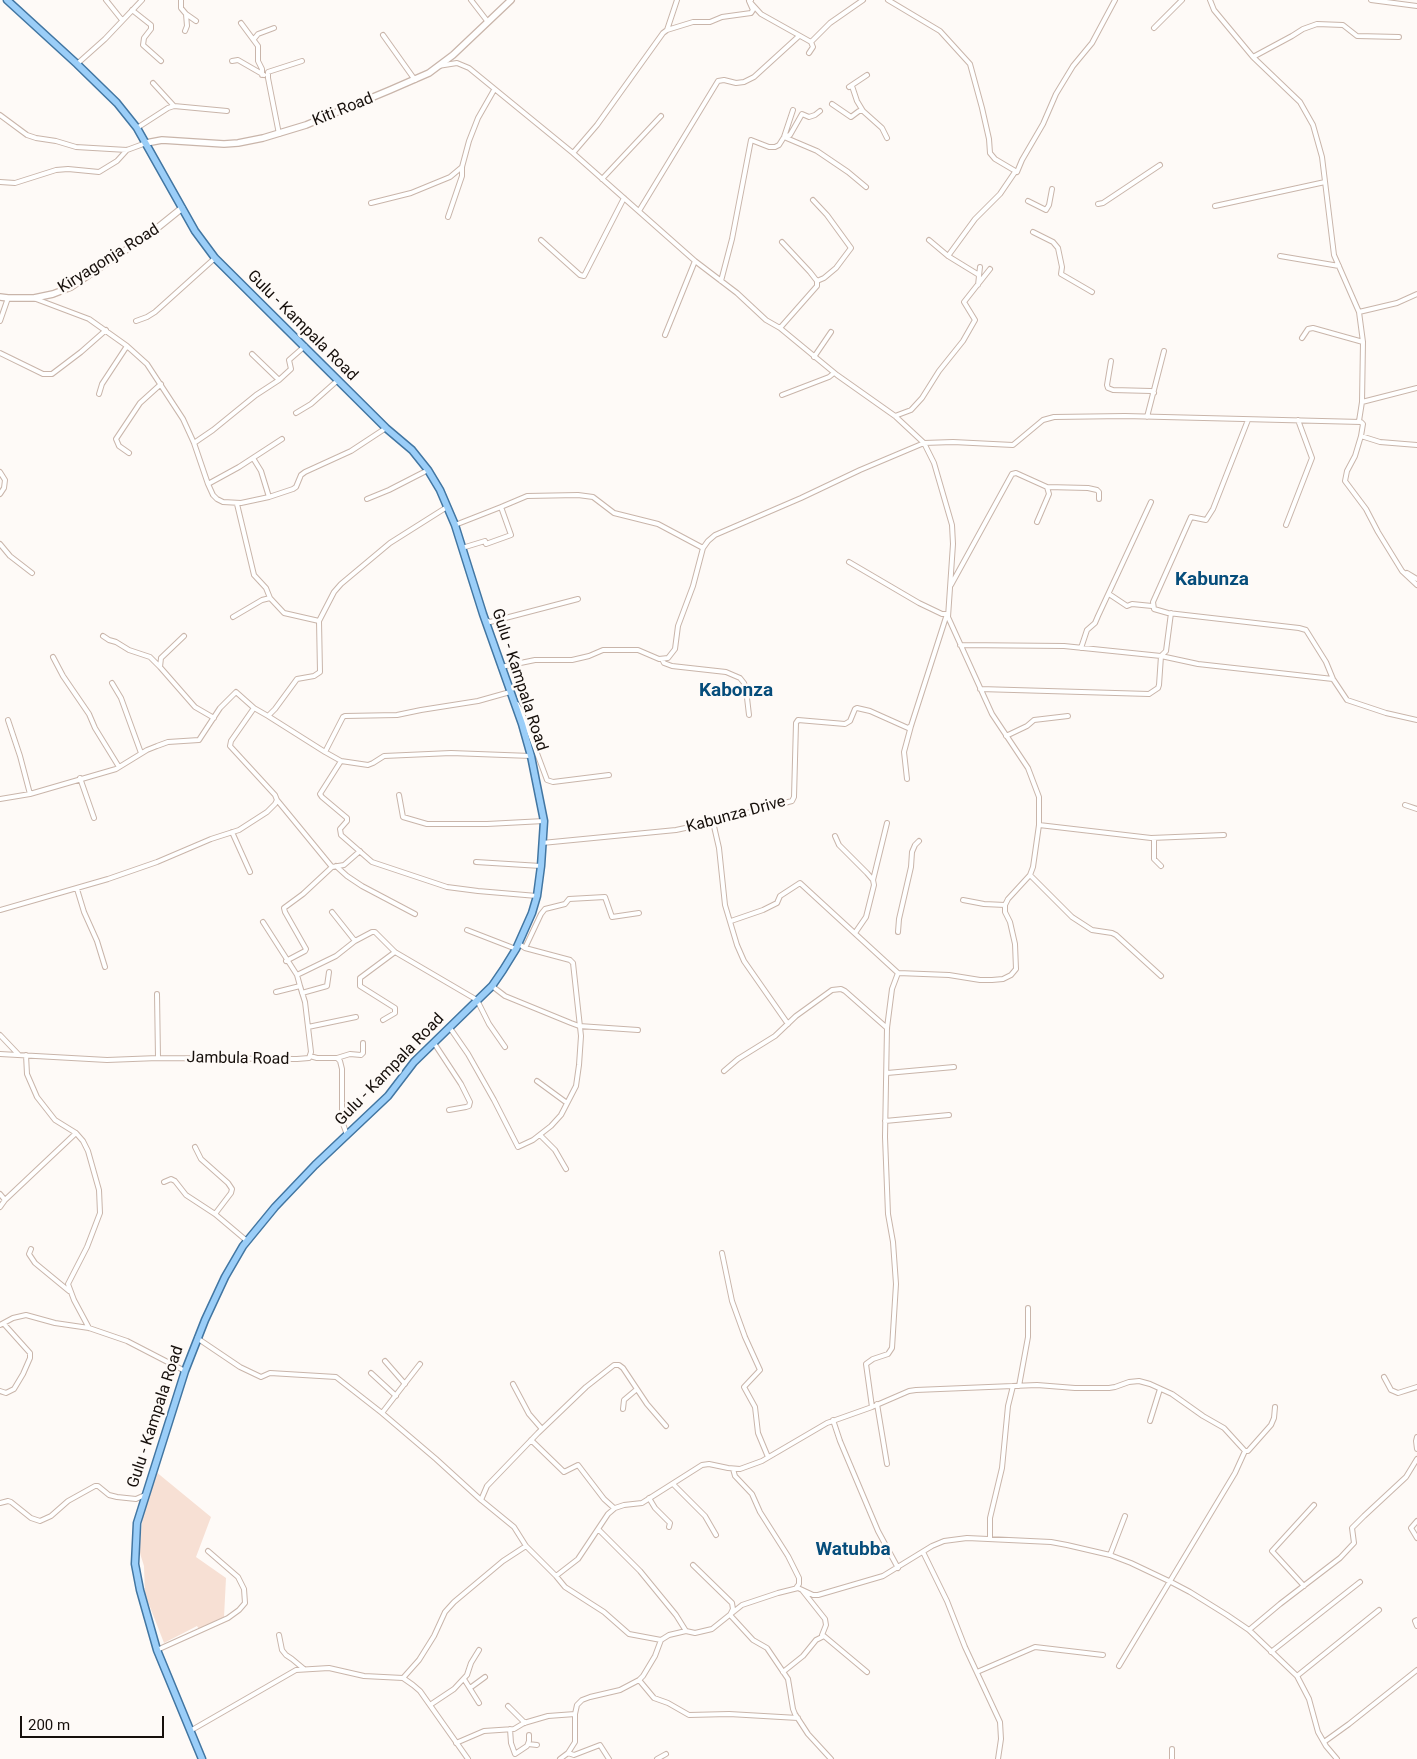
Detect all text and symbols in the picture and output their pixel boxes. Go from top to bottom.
street label: Kiti Road [310,89,376,131]
street label: Kiryagonja Road [55,220,163,298]
street label: Gulu - Kampala Road [243,267,361,385]
district label: Kabunza [1175,569,1249,591]
street label: Gulu - Kampala Road [487,606,551,754]
district label: Kabonza [699,680,773,702]
street label: Kabunza Drive [684,793,788,837]
street label: Gulu - Kampala Road [332,1010,448,1130]
street label: Jambula Road [187,1049,289,1069]
street label: Gulu - Kampala Road [124,1343,188,1491]
district label: Watubba [815,1539,891,1561]
scale bar [22,1706,166,1738]
text: 200 m [28,1716,70,1734]

